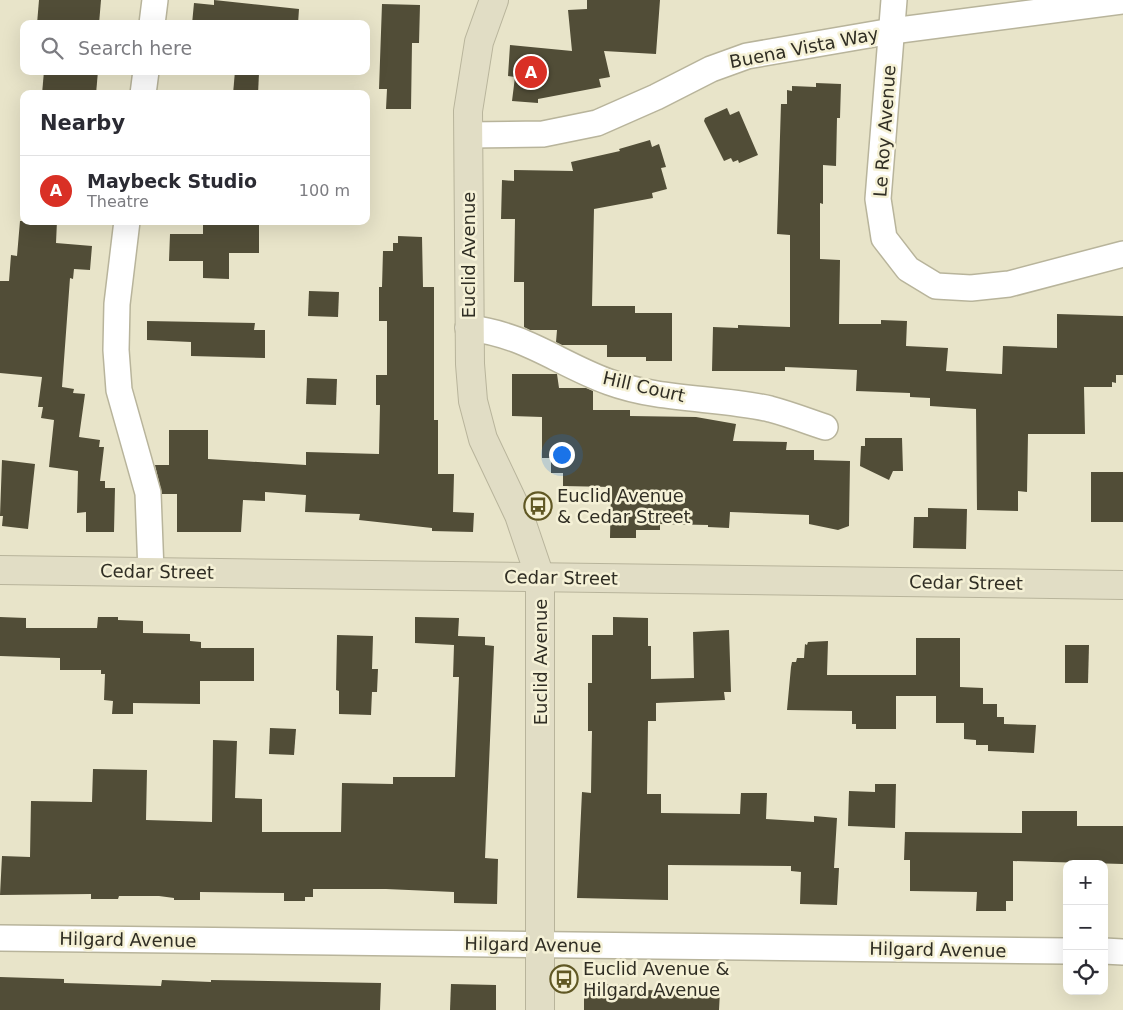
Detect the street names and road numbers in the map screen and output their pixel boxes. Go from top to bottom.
street label: Buena Vista Way [728,23,881,72]
street label: Le Roy Avenue [869,64,900,198]
street label: Euclid Avenue [458,192,479,318]
street label: Hill Court [601,367,687,406]
street label: Cedar Street [100,560,214,583]
street label: Cedar Street [504,566,618,589]
street label: Cedar Street [909,571,1023,594]
street label: Euclid Avenue [530,599,551,725]
street label: Hilgard Avenue [59,928,197,951]
street label: Hilgard Avenue [464,933,602,956]
street label: Hilgard Avenue [869,938,1007,961]

